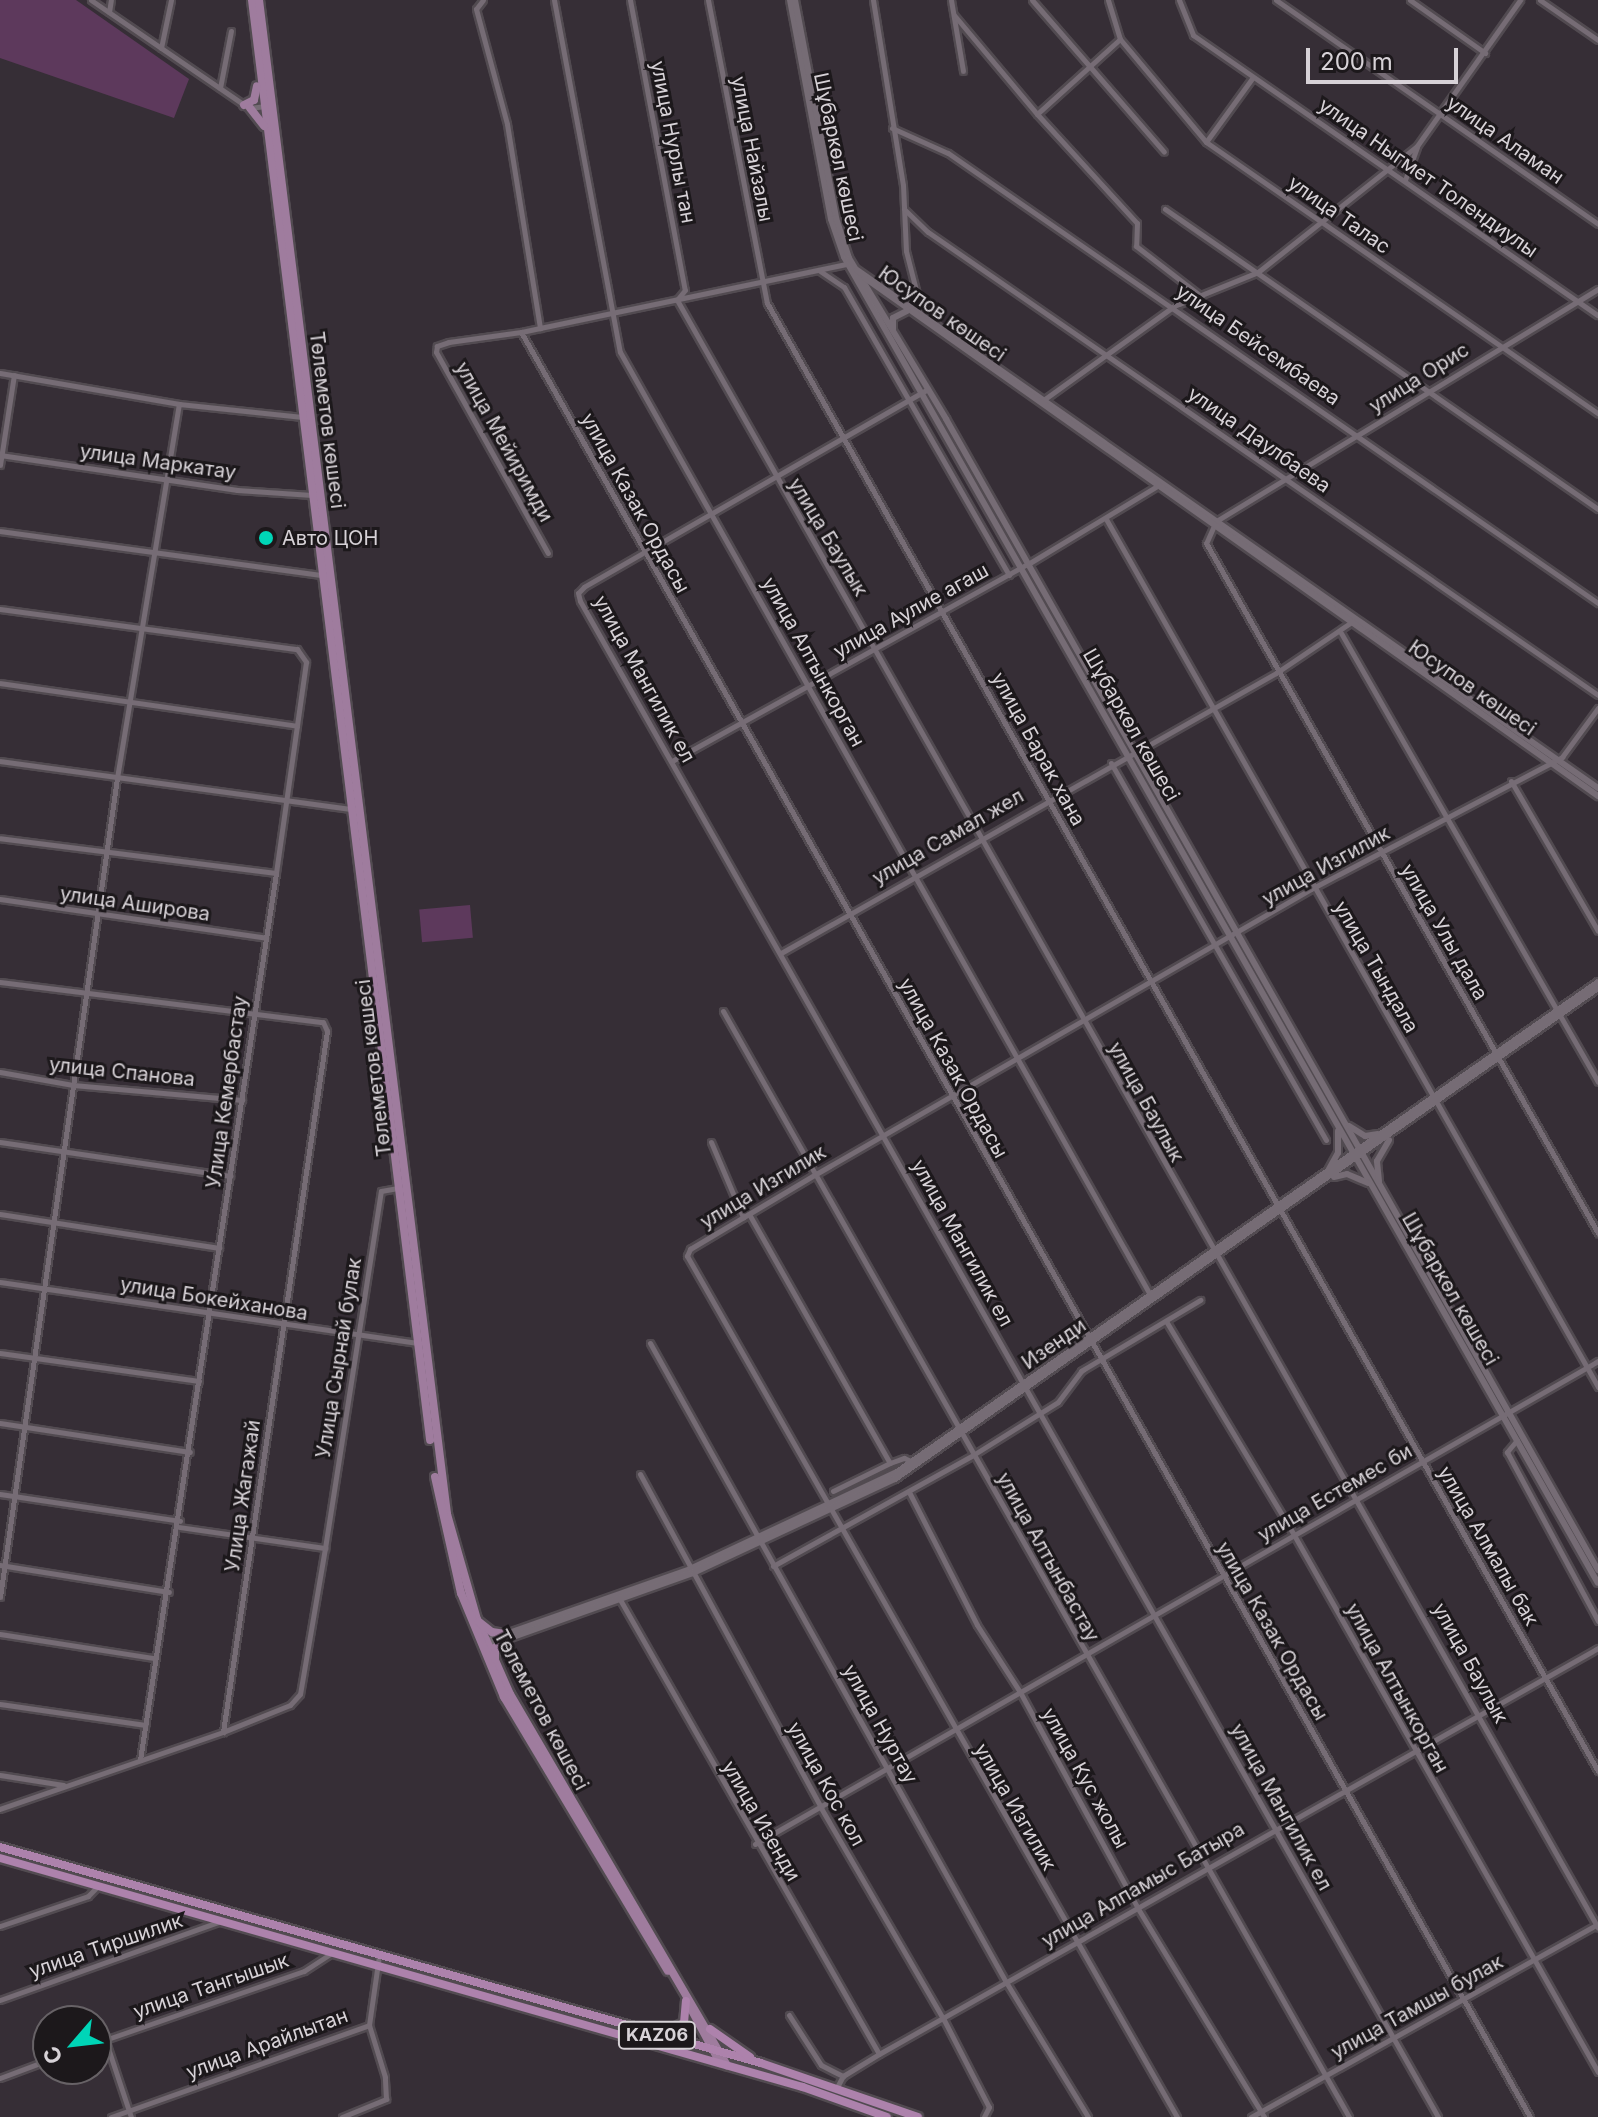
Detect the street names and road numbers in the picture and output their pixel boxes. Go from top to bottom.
street label: улица Нурлы тан [645,59,701,225]
street label: Шұбаркөл көшесі [808,70,868,244]
street label: улица Найзалы [726,74,778,224]
street label: улица Аламан [1442,91,1568,189]
street label: улица Ныгмет Толендиулы [1314,93,1542,263]
street label: улица Талас [1283,171,1395,259]
street label: Юсупов көшесі [874,261,1010,367]
street label: улица Бейсембаева [1171,279,1345,411]
street label: Төлеметов көшесі [304,330,350,510]
street label: улица Орис [1365,338,1473,418]
street label: улица Мейиримди [450,358,558,526]
street label: улица Даулбаева [1183,382,1335,498]
street label: улица Казак Ордасы [575,409,695,597]
street label: улица Маркатау [78,439,238,485]
street label: улица Баулык [783,474,873,600]
street label: улица Аулие агаш [829,558,993,664]
street label: улица Алтынкорган [756,573,870,751]
street label: улица Мангилик ел [588,591,700,767]
street label: Юсупов көшесі [1404,635,1540,741]
street label: Шұбаркөл көшесі [1078,644,1184,806]
street label: улица Барак хана [986,668,1090,830]
street label: улица Самал жел [868,784,1028,890]
street label: улица Изгилик [1258,821,1394,911]
street label: улица Улы дала [1395,860,1493,1004]
street label: улица Аширова [58,882,212,926]
street label: улица Тындала [1328,897,1424,1037]
street label: улица Казак Ордасы [893,974,1013,1162]
street label: Төлеметов көшесі [351,978,397,1158]
street label: Улица Кемербастау [202,994,252,1190]
street label: улица Баулык [1103,1038,1189,1166]
street label: улица Спанова [48,1052,196,1092]
street label: улица Изгилик [696,1140,830,1234]
street label: улица Мангилик ел [906,1155,1018,1331]
street label: Шұбаркөл көшесі [1397,1208,1503,1370]
street label: Улица Сырнай булак [311,1256,367,1460]
street label: улица Бокейханова [118,1272,310,1326]
street label: Изенди [1017,1313,1091,1375]
street label: Улица Жагажай [220,1418,266,1574]
street label: улица Естемес би [1254,1439,1416,1547]
street label: улица Алмалы бак [1433,1462,1543,1630]
street label: улица Алтынбастау [991,1468,1105,1646]
street label: улица Казак Ордасы [1211,1537,1333,1725]
street label: улица Алтынкорган [1340,1599,1454,1777]
street label: улица Баулык [1427,1599,1513,1727]
street label: Төлеметов көшесі [489,1626,593,1794]
street label: улица Нуртау [837,1660,923,1788]
street label: улица Кус жолы [1036,1704,1134,1852]
street label: улица Кос кол [782,1718,870,1850]
street label: улица Мангилик ел [1225,1719,1337,1895]
street label: улица Изгилик [969,1739,1061,1875]
street label: улица Изенди [717,1756,805,1886]
street label: улица Алпамыс Батыра [1037,1817,1249,1953]
street label: улица Тиршилик [26,1908,186,1984]
street label: улица Тангышык [130,1948,292,2024]
street label: улица Тамшы булак [1327,1950,1507,2064]
street label: улица Арайлытан [183,2004,351,2084]
road number: KАZ06 [617,2021,697,2049]

